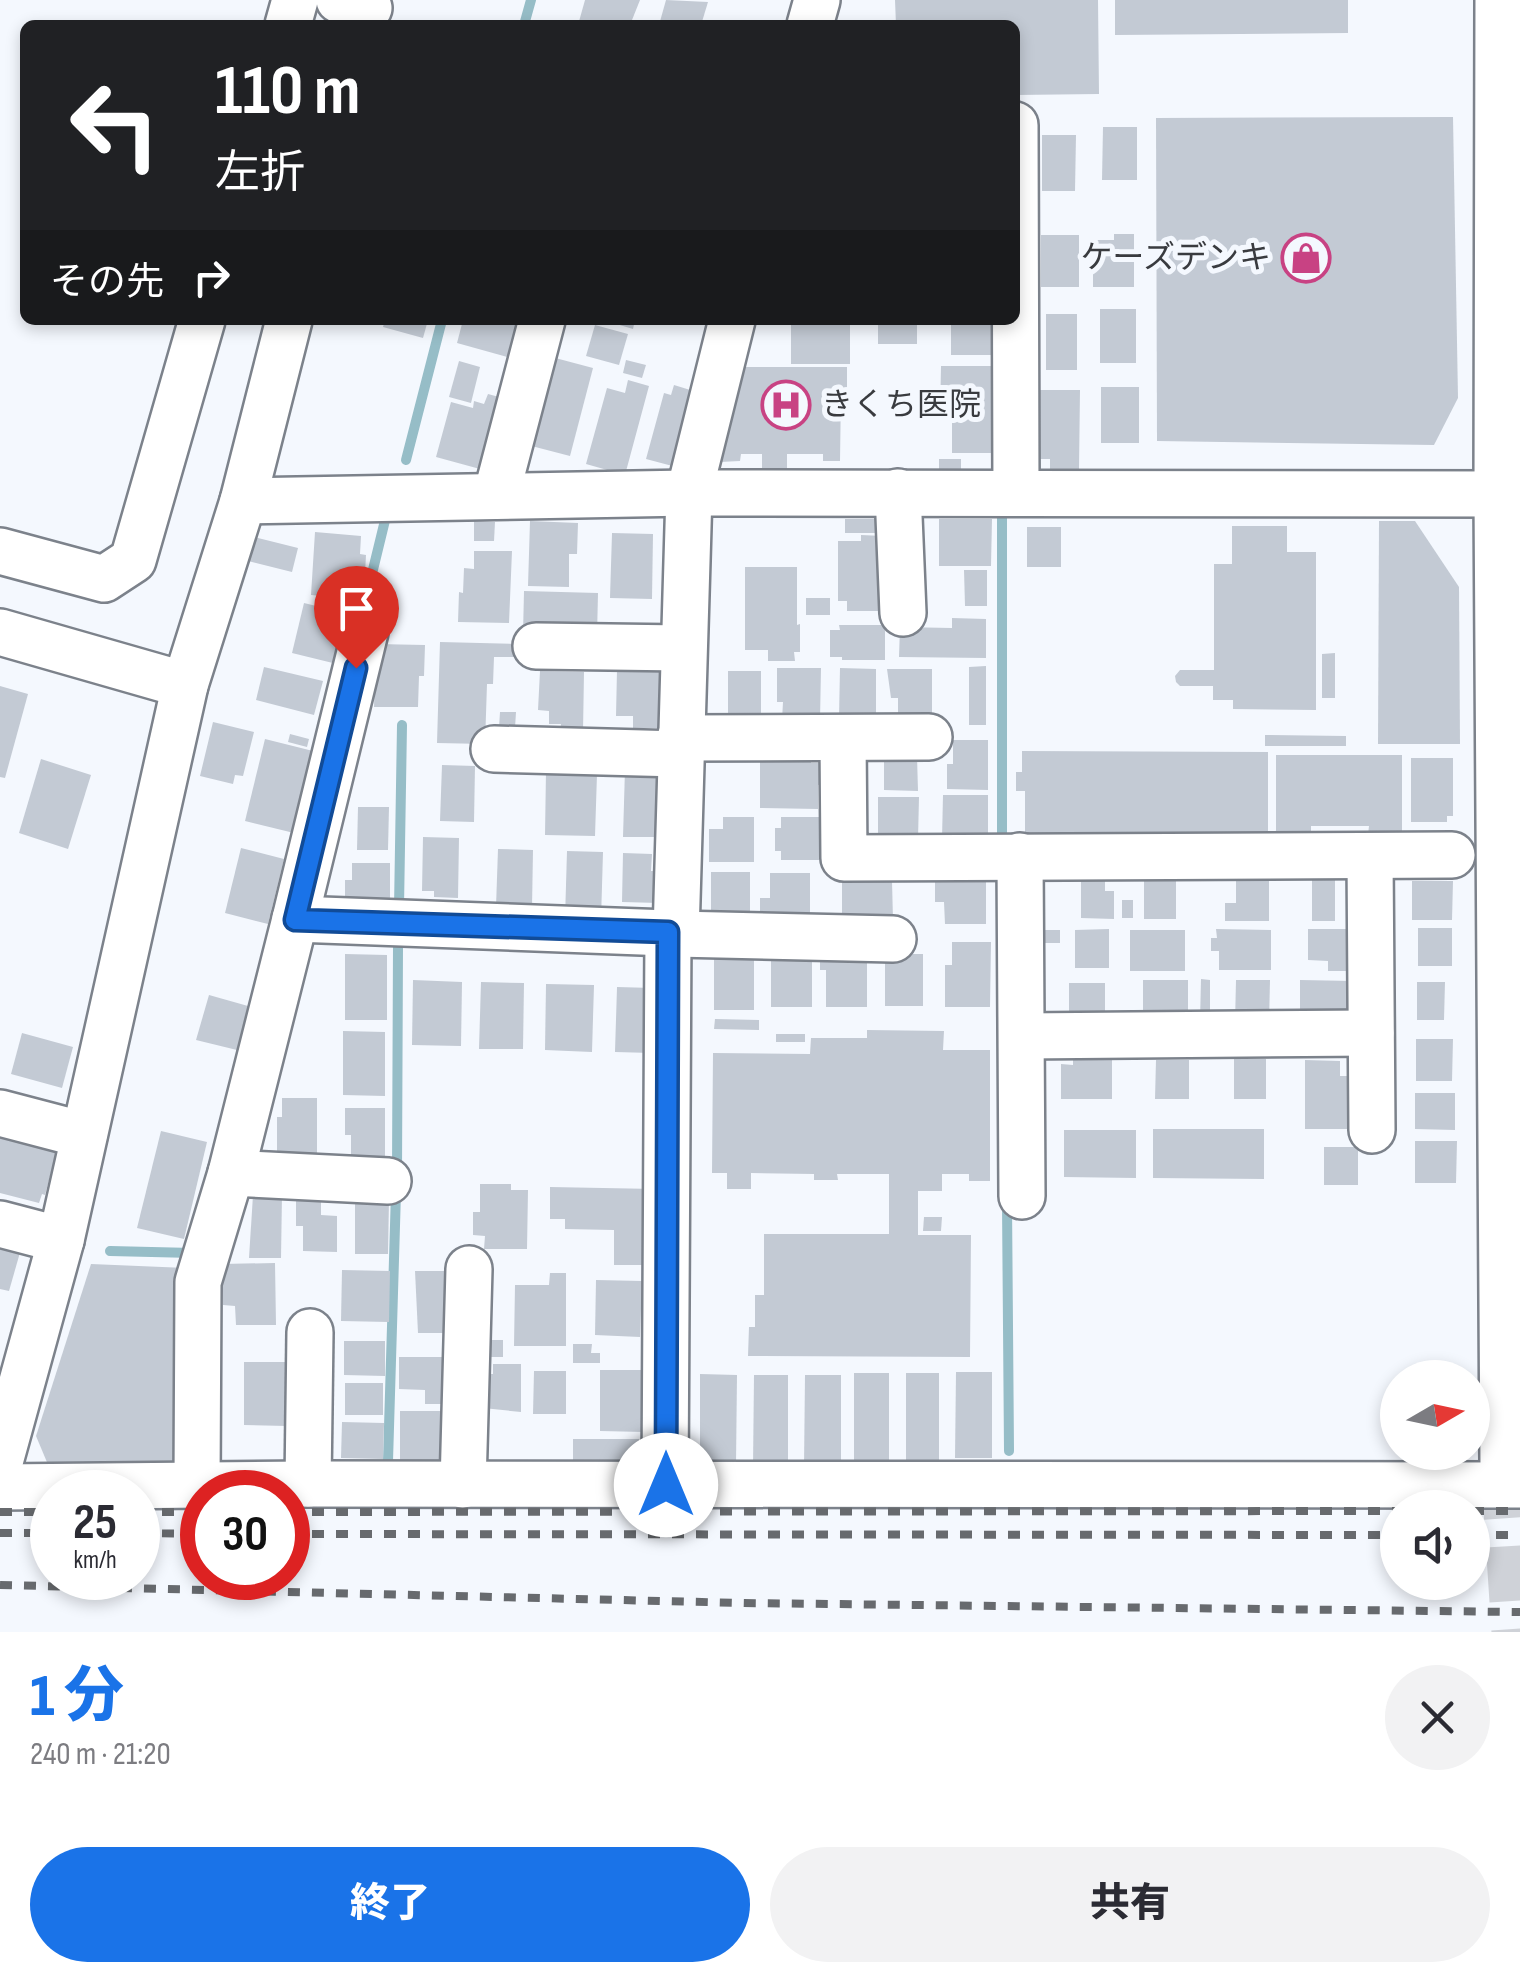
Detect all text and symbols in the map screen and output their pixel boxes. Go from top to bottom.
text: 110 m [215,50,361,134]
icon: left [50,60,180,190]
text: 左折 [215,146,305,201]
shop icon: ケーズデンキ [1280,232,1332,284]
place label: ケーズデンキ [1081,239,1271,278]
icon: right [184,250,239,305]
text: その先 [50,260,164,305]
hospital icon: きくち医院 [760,379,812,431]
place label: きくち医院 [821,386,981,425]
pin [314,566,399,669]
icon: arrive [329,581,384,636]
north arrow [1380,1360,1490,1470]
map controls [1380,1360,1490,1600]
position arrow [614,1433,718,1537]
speed limit sign: 30 [180,1470,310,1600]
button: sound [1380,1490,1490,1600]
text: 25 [73,1493,117,1553]
text: km/h [73,1545,117,1576]
text: 1 分 [30,1661,124,1733]
button: close [1385,1665,1490,1770]
text: 240 m · 21:20 [30,1735,171,1774]
button: 終了 [30,1847,750,1962]
button: 共有 [770,1847,1490,1962]

